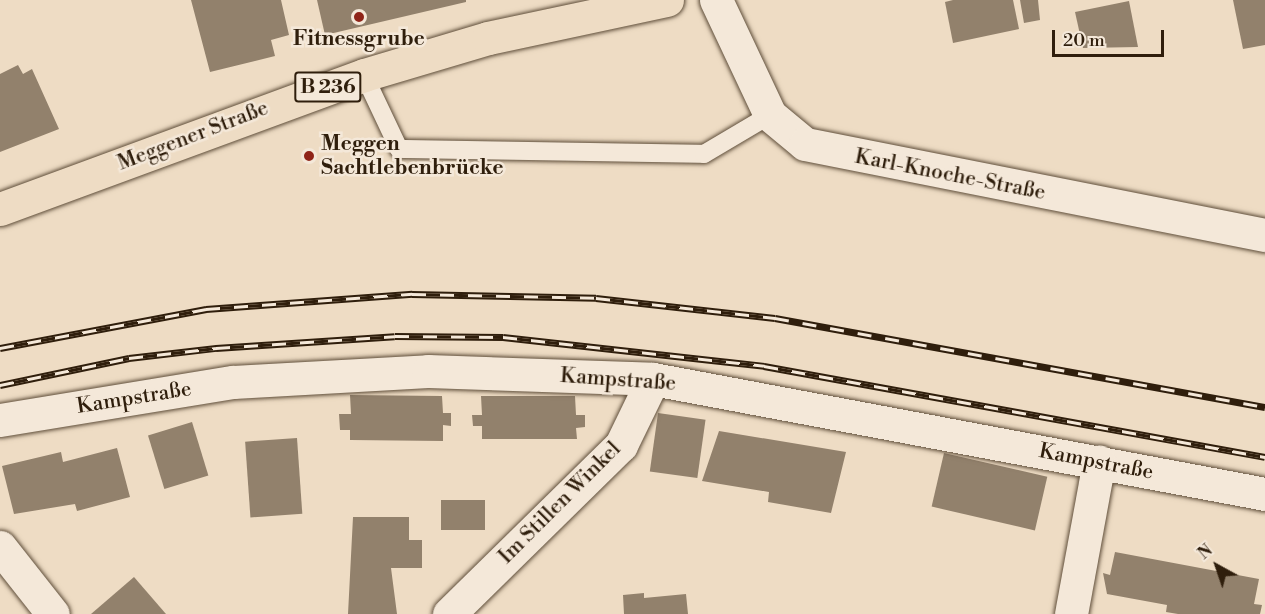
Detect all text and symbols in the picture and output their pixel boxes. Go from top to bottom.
marker: Fitnessgrube [352,10,366,24]
scale bar [1055,18,1168,56]
place label: Fitnessgrube [293,26,425,52]
text: 20 m [1063,29,1105,52]
road number: B 236 [294,70,362,104]
street label: Meggener Straße [114,96,272,176]
place label: Meggen Sachtlebenbrücke [321,131,504,181]
street label: Karl-Knoche-Straße [853,144,1047,206]
marker: Meggen Sachtlebenbrücke [302,149,316,163]
street label: Kampstraße [559,363,677,397]
street label: Kampstraße [75,376,193,420]
street label: Im Stillen Winkel [494,437,626,569]
street label: Kampstraße [1037,439,1155,485]
north arrow [1187,536,1247,596]
text: N [1194,540,1217,564]

